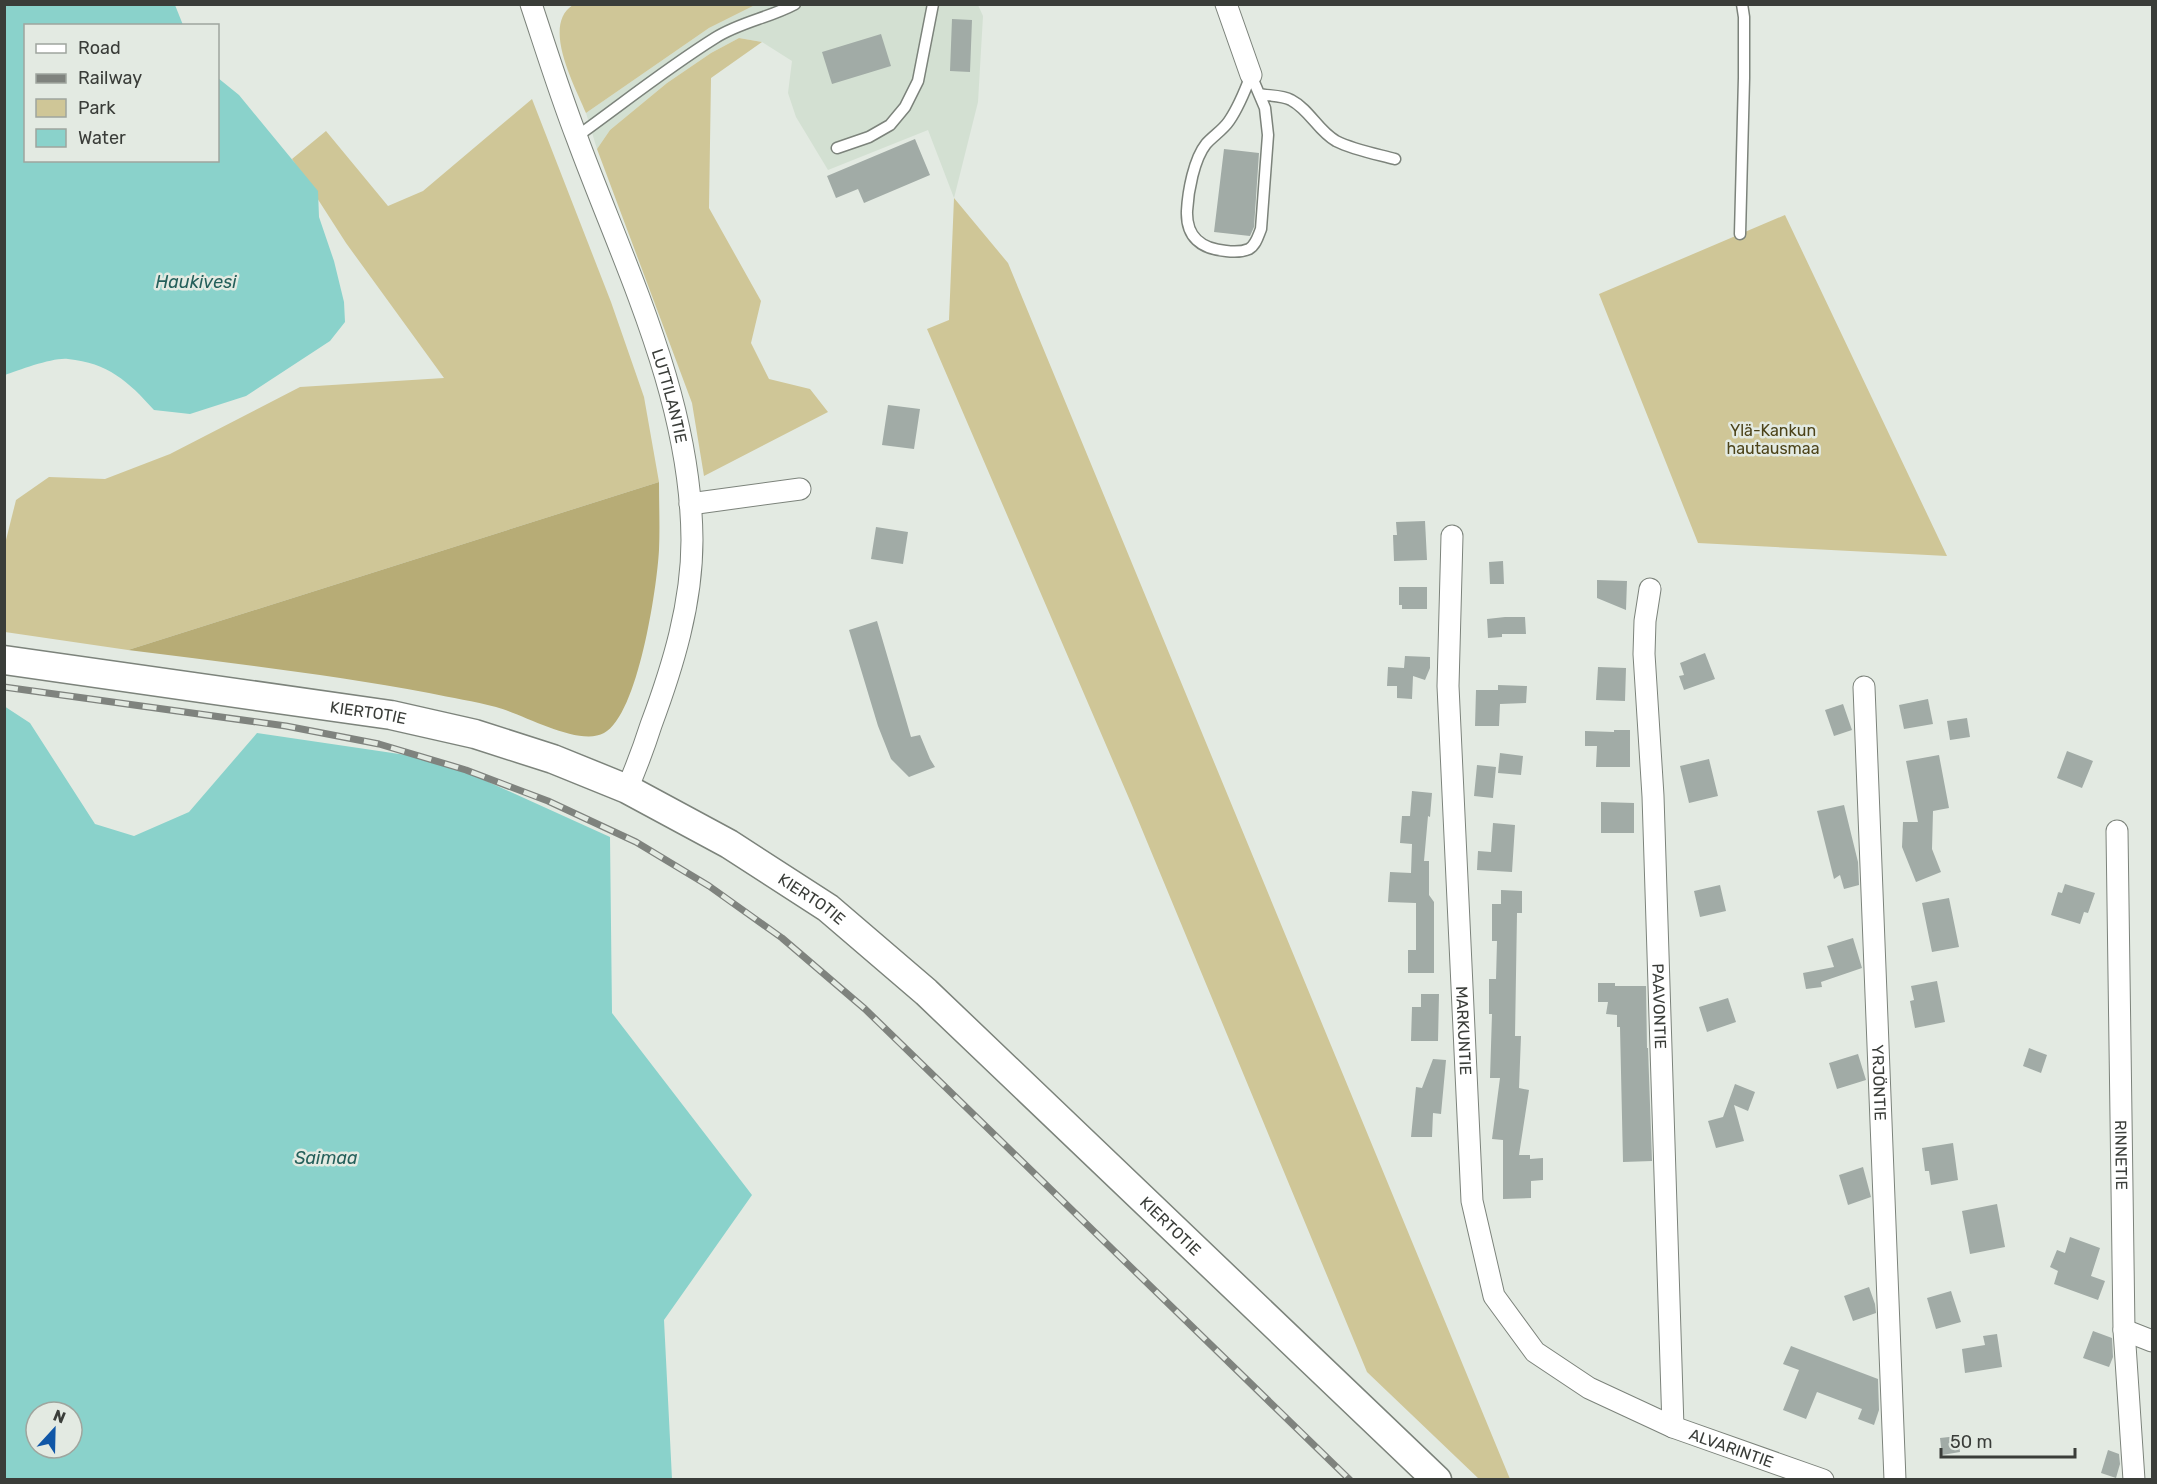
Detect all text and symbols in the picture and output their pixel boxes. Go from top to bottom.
legend [24,24,219,162]
text: Road [78,37,121,59]
text: Railway [78,67,142,89]
text: Park [78,97,116,119]
text: Water [78,127,126,149]
water label: Haukivesi [155,271,237,293]
street label: LUTTILANTIE [648,346,691,445]
park label: Ylä-Kankun hautausmaa [1727,421,1819,458]
street label: KIERTOTIE [329,697,408,728]
street label: KIERTOTIE [775,869,849,928]
street label: PAAVONTIE [1649,963,1671,1049]
street label: MARKUNTIE [1452,986,1476,1076]
street label: YRJÖNTIE [1868,1044,1890,1121]
street label: RINNETIE [2112,1120,2132,1190]
water label: Saimaa [294,1147,358,1169]
street label: KIERTOTIE [1136,1192,1205,1259]
north arrow [24,1400,84,1460]
text: N [51,1406,68,1428]
scale bar [1941,1421,2074,1459]
street label: ALVARINTIE [1687,1424,1776,1471]
text: 50 m [1950,1431,1993,1453]

